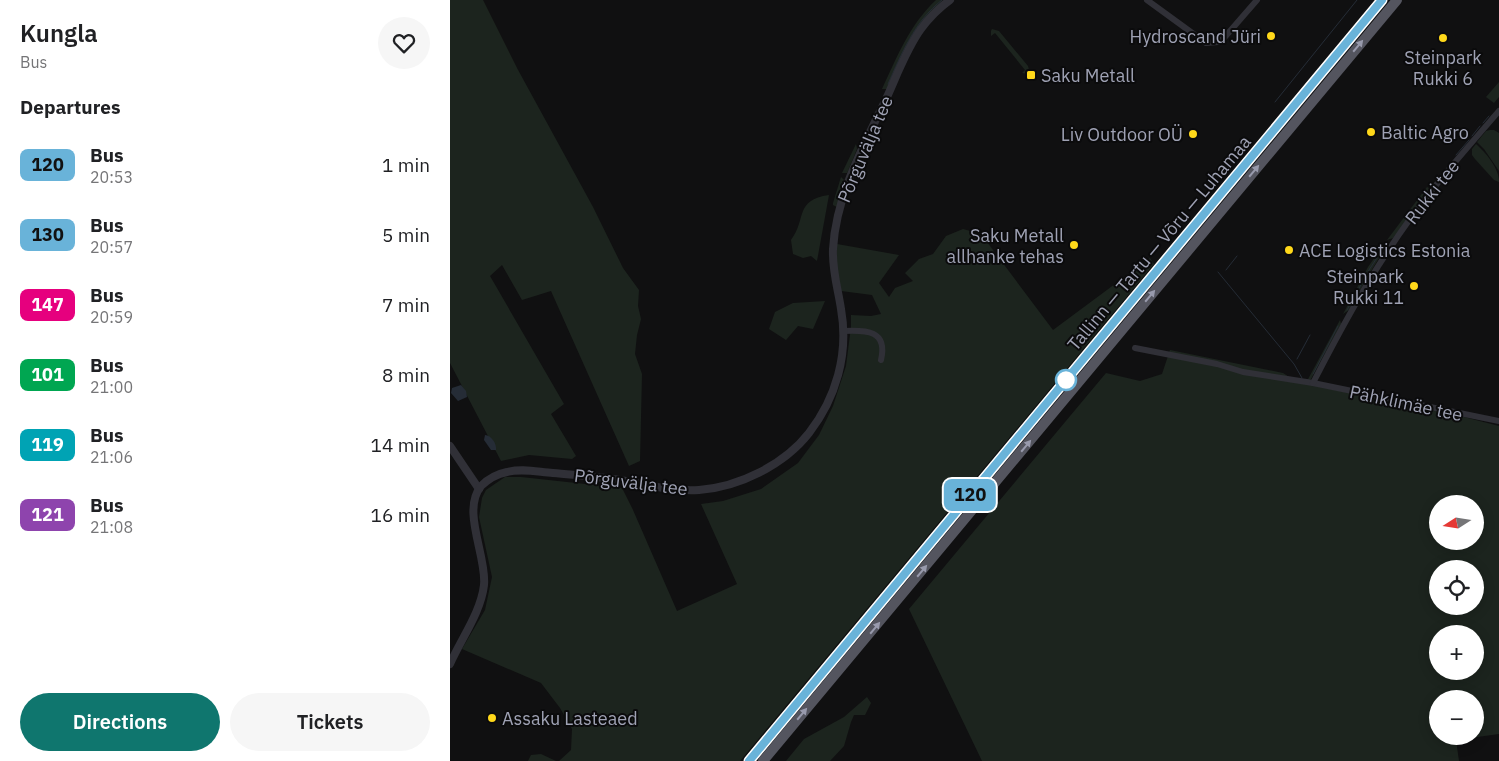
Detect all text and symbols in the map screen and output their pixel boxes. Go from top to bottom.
text: Kungla [20,17,98,49]
button: heart [378,17,430,69]
place label: Hydroscand Jüri [1129,25,1261,48]
marker: Hydroscand Jüri [1265,30,1277,42]
marker: Steinpark Rukki 6 [1437,32,1449,44]
one-way arrow [1353,40,1364,53]
place label: Steinpark Rukki 6 [1404,46,1482,90]
text: Bus [20,52,47,72]
place label: Saku Metall [1041,64,1135,87]
marker: Saku Metall [1025,69,1037,81]
street label: Põrguvälja tee [832,92,898,206]
text: Departures [20,95,120,119]
place label: Baltic Agro [1381,121,1469,144]
place label: Liv Outdoor OÜ [1061,123,1183,146]
marker: Baltic Agro [1365,126,1377,138]
marker: Liv Outdoor OÜ [1187,128,1199,140]
street label: Tallinn — Tartu — Võru — Luhamaa [1062,130,1256,355]
text: Bus [90,143,124,167]
text: 120 [31,153,64,176]
text: 1 min [382,153,430,177]
street label: Rukki tee [1400,155,1464,229]
one-way arrow [1249,165,1260,178]
text: 20:53 [90,167,133,187]
text: Bus [90,213,124,237]
text: 130 [31,223,64,246]
text: 5 min [382,223,430,247]
place label: Saku Metall allhanke tehas [947,224,1064,268]
text: 20:57 [90,237,133,257]
marker: Saku Metall allhanke tehas [1068,239,1080,251]
place label: ACE Logistics Estonia [1299,239,1471,262]
marker: ACE Logistics Estonia [1283,244,1295,256]
place label: Steinpark Rukki 11 [1327,265,1404,309]
marker: Steinpark Rukki 11 [1408,280,1420,292]
text: Bus [90,283,124,307]
one-way arrow [1145,290,1156,303]
text: 147 [31,293,64,316]
text: 7 min [382,293,430,317]
text: 20:59 [90,307,133,327]
text: Bus [90,353,124,377]
text: 101 [31,363,64,386]
text: 8 min [382,363,430,387]
unlabelled marker [1055,369,1077,391]
text: 21:00 [90,377,133,397]
street label: Pähklimäe tee [1347,380,1465,426]
text: Bus [90,423,124,447]
text: 119 [31,433,64,456]
text: 14 min [371,433,430,457]
one-way arrow [1020,440,1031,453]
text: 21:06 [90,447,133,467]
street label: Põrguvälja tee [573,464,689,500]
line badge: 120 [941,479,999,511]
text: 120 [954,483,986,506]
text: Bus [90,493,124,517]
north arrow [1429,495,1484,550]
map controls [1429,495,1484,745]
text: 121 [31,503,64,526]
text: 16 min [371,503,430,527]
text: 21:08 [90,517,133,537]
button: locate [1429,560,1484,615]
one-way arrow [916,564,927,577]
one-way arrow [869,621,880,634]
button: + [1429,625,1484,680]
button: − [1429,690,1484,745]
button: Directions [20,693,220,751]
button: Tickets [230,693,430,751]
place label: Assaku Lasteaed [502,707,638,730]
one-way arrow [797,708,808,721]
marker: Assaku Lasteaed [486,712,498,724]

